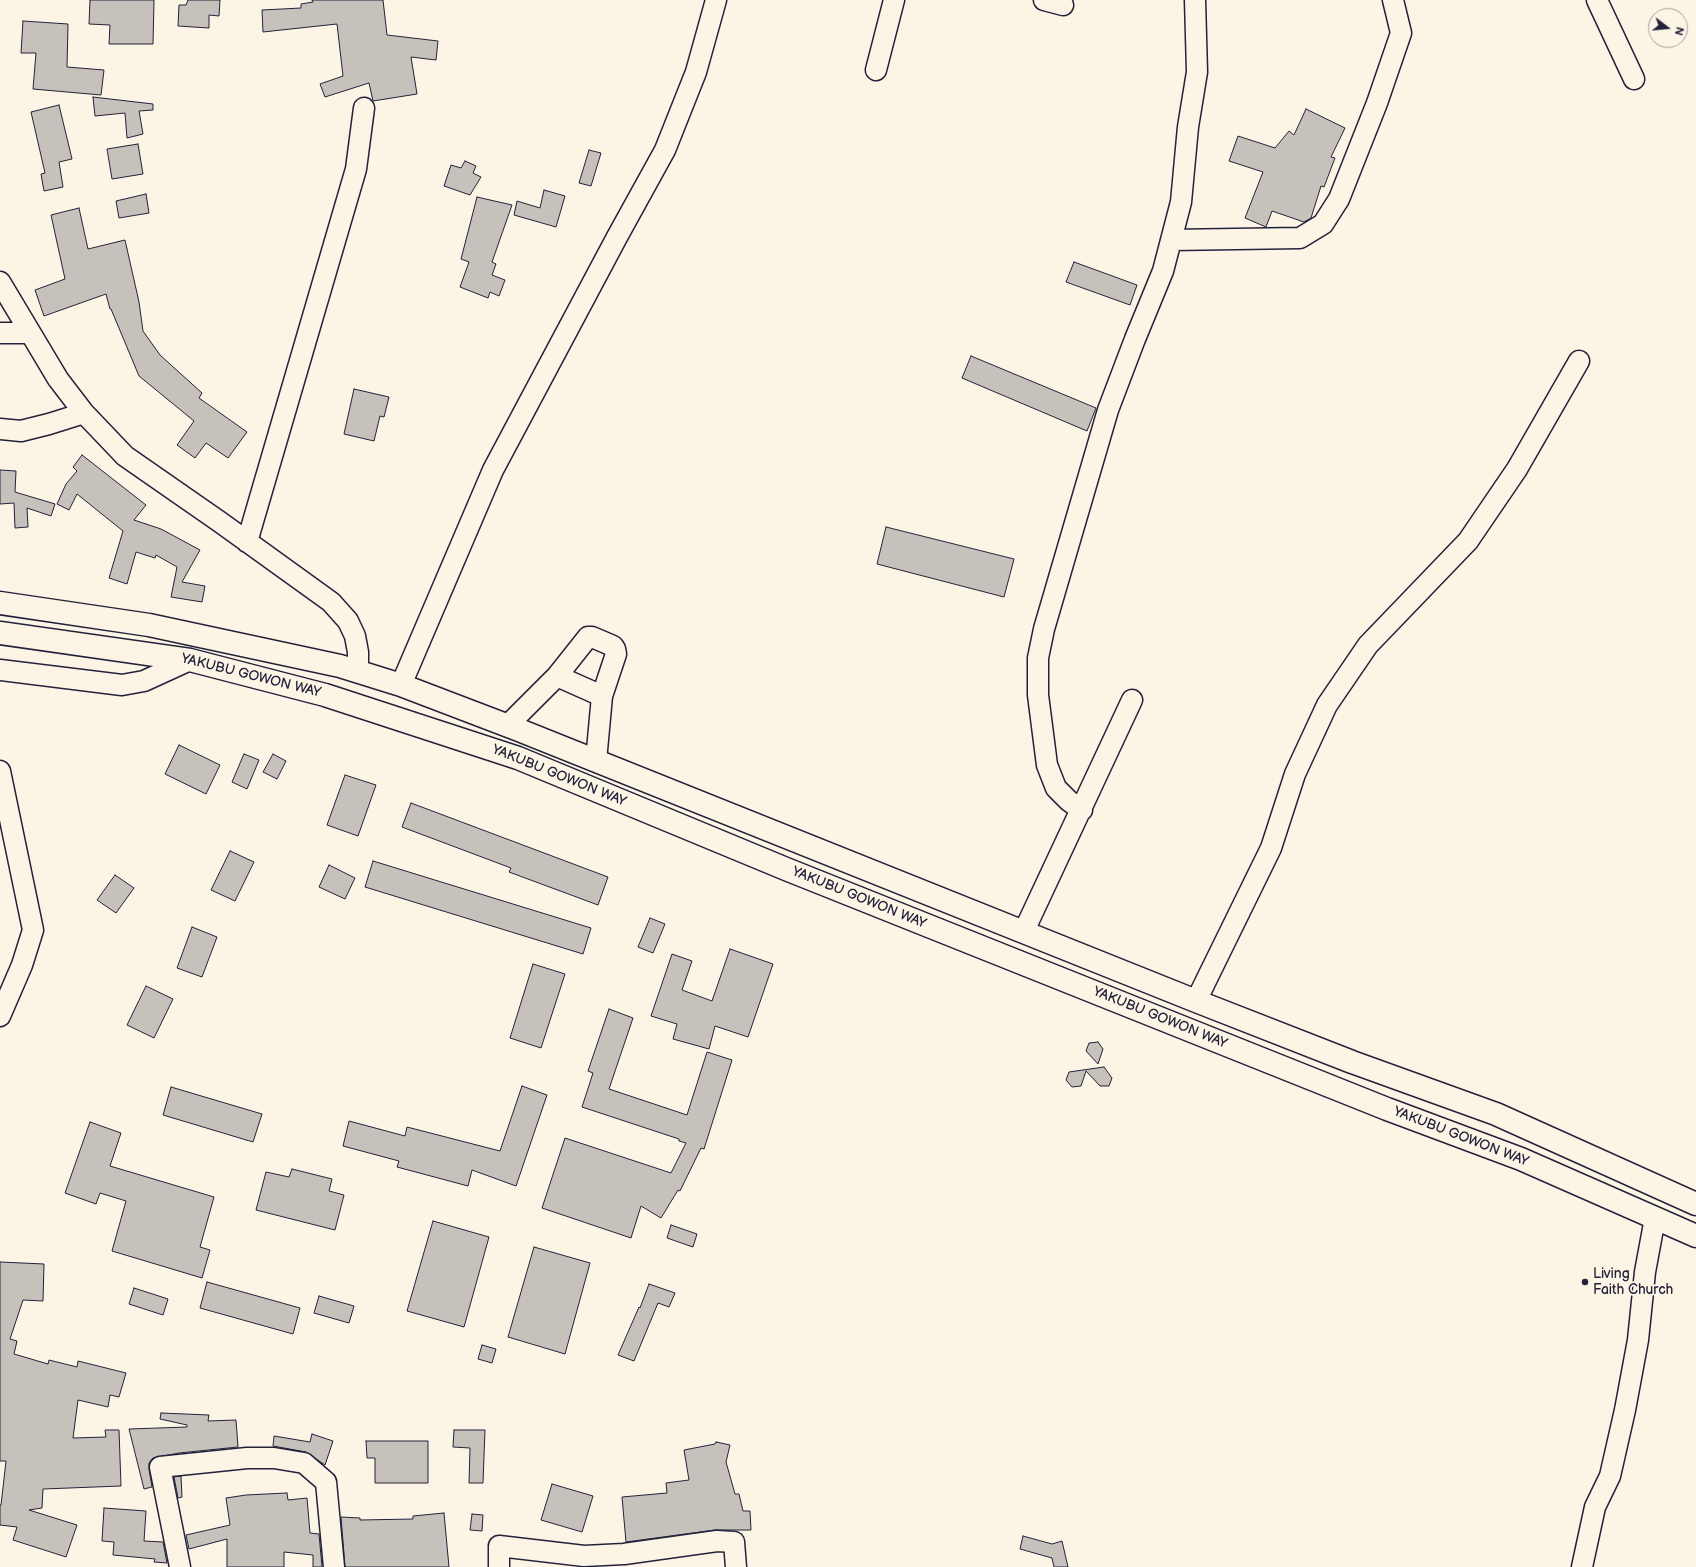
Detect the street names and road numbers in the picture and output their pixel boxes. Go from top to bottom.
street label: YAKUBU GOWON WAY [179,650,323,702]
street label: YAKUBU GOWON WAY [489,741,629,811]
street label: YAKUBU GOWON WAY [789,863,929,933]
street label: YAKUBU GOWON WAY [1090,983,1230,1053]
street label: YAKUBU GOWON WAY [1391,1103,1531,1171]

